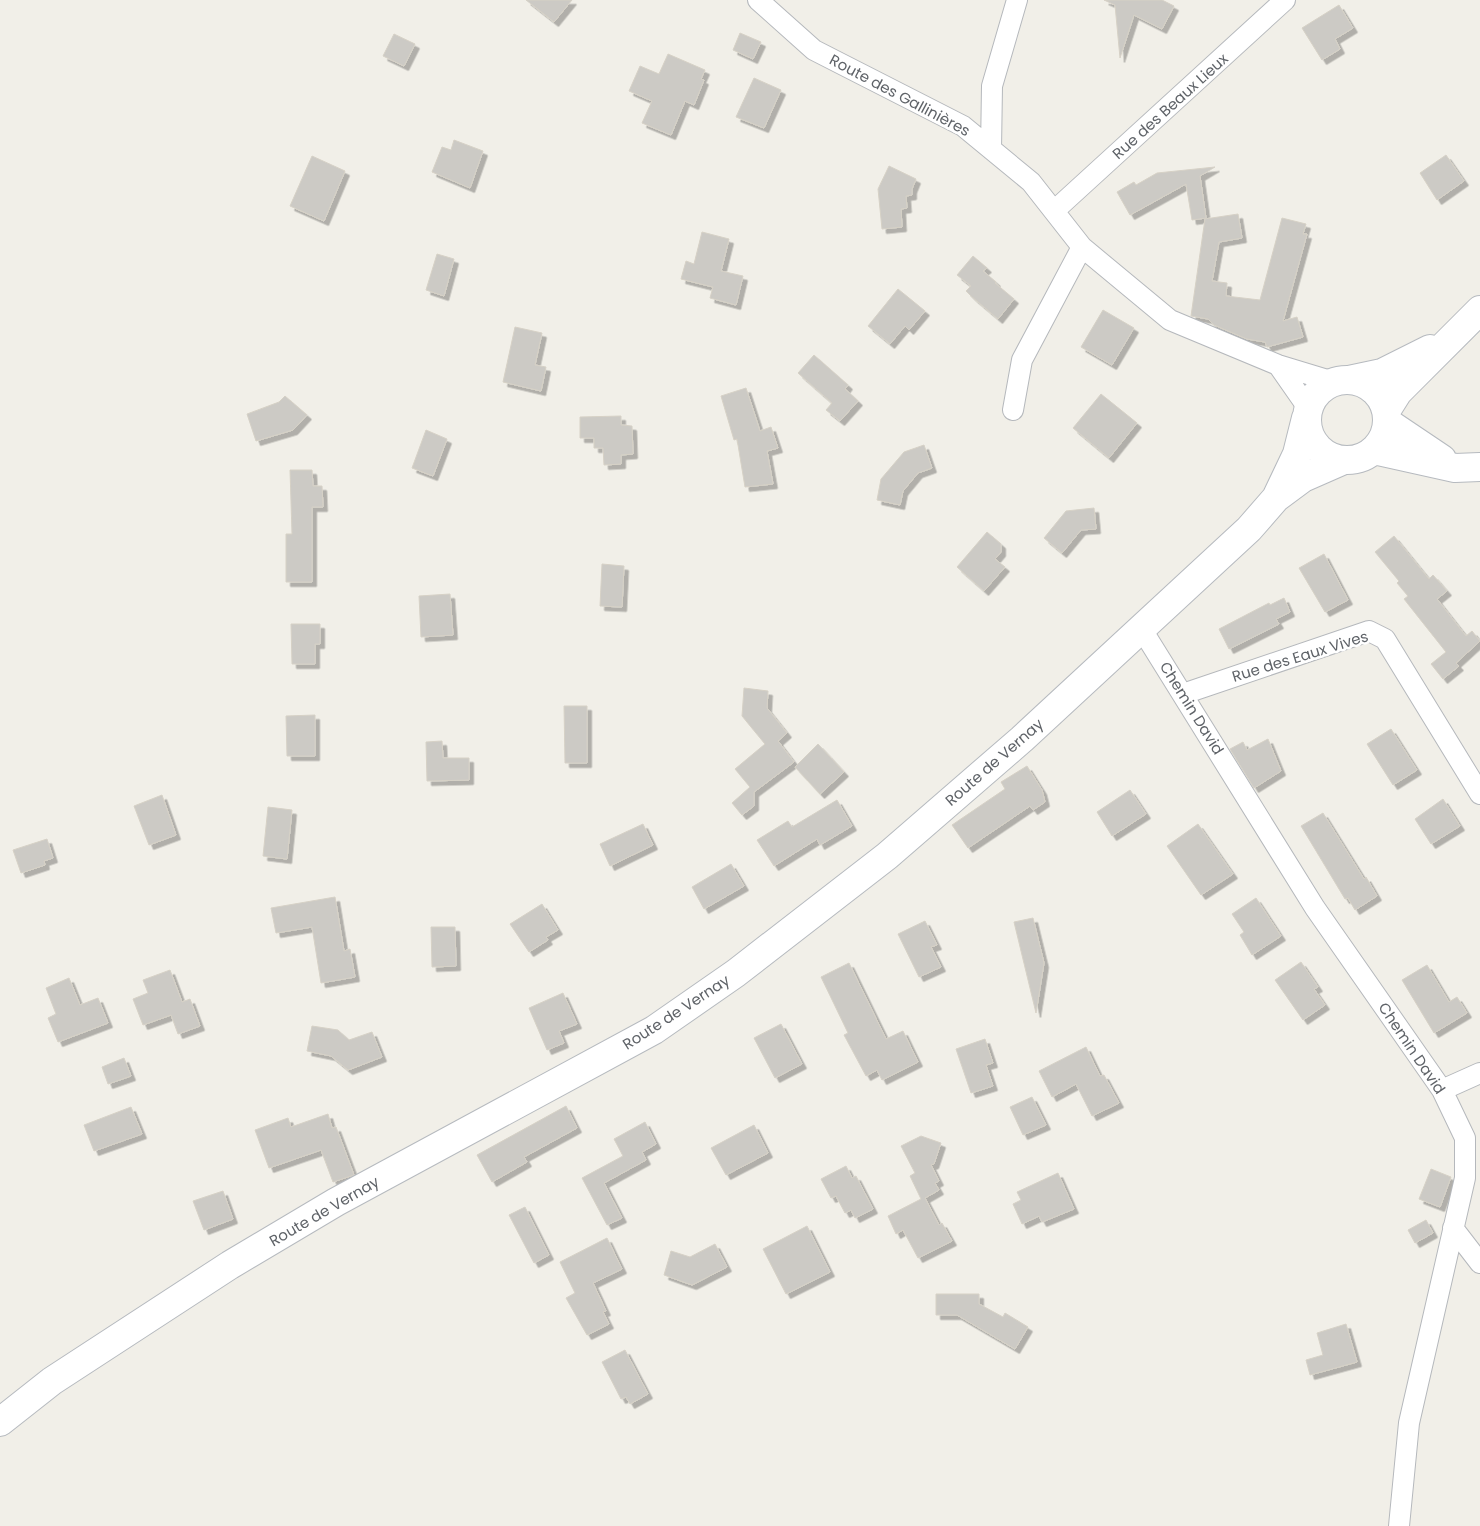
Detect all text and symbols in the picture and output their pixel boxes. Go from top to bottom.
street label: Rue des Beaux Lieux [1108,48,1232,164]
street label: Route des Gallinières [826,49,974,141]
street label: Rue des Eaux Vives [1229,625,1371,687]
street label: Chemin David [1155,657,1229,759]
street label: Route de Vernay [940,713,1048,811]
street label: Route de Vernay [618,969,734,1055]
street label: Chemin David [1374,998,1450,1098]
street label: Route de Vernay [265,1171,383,1251]

